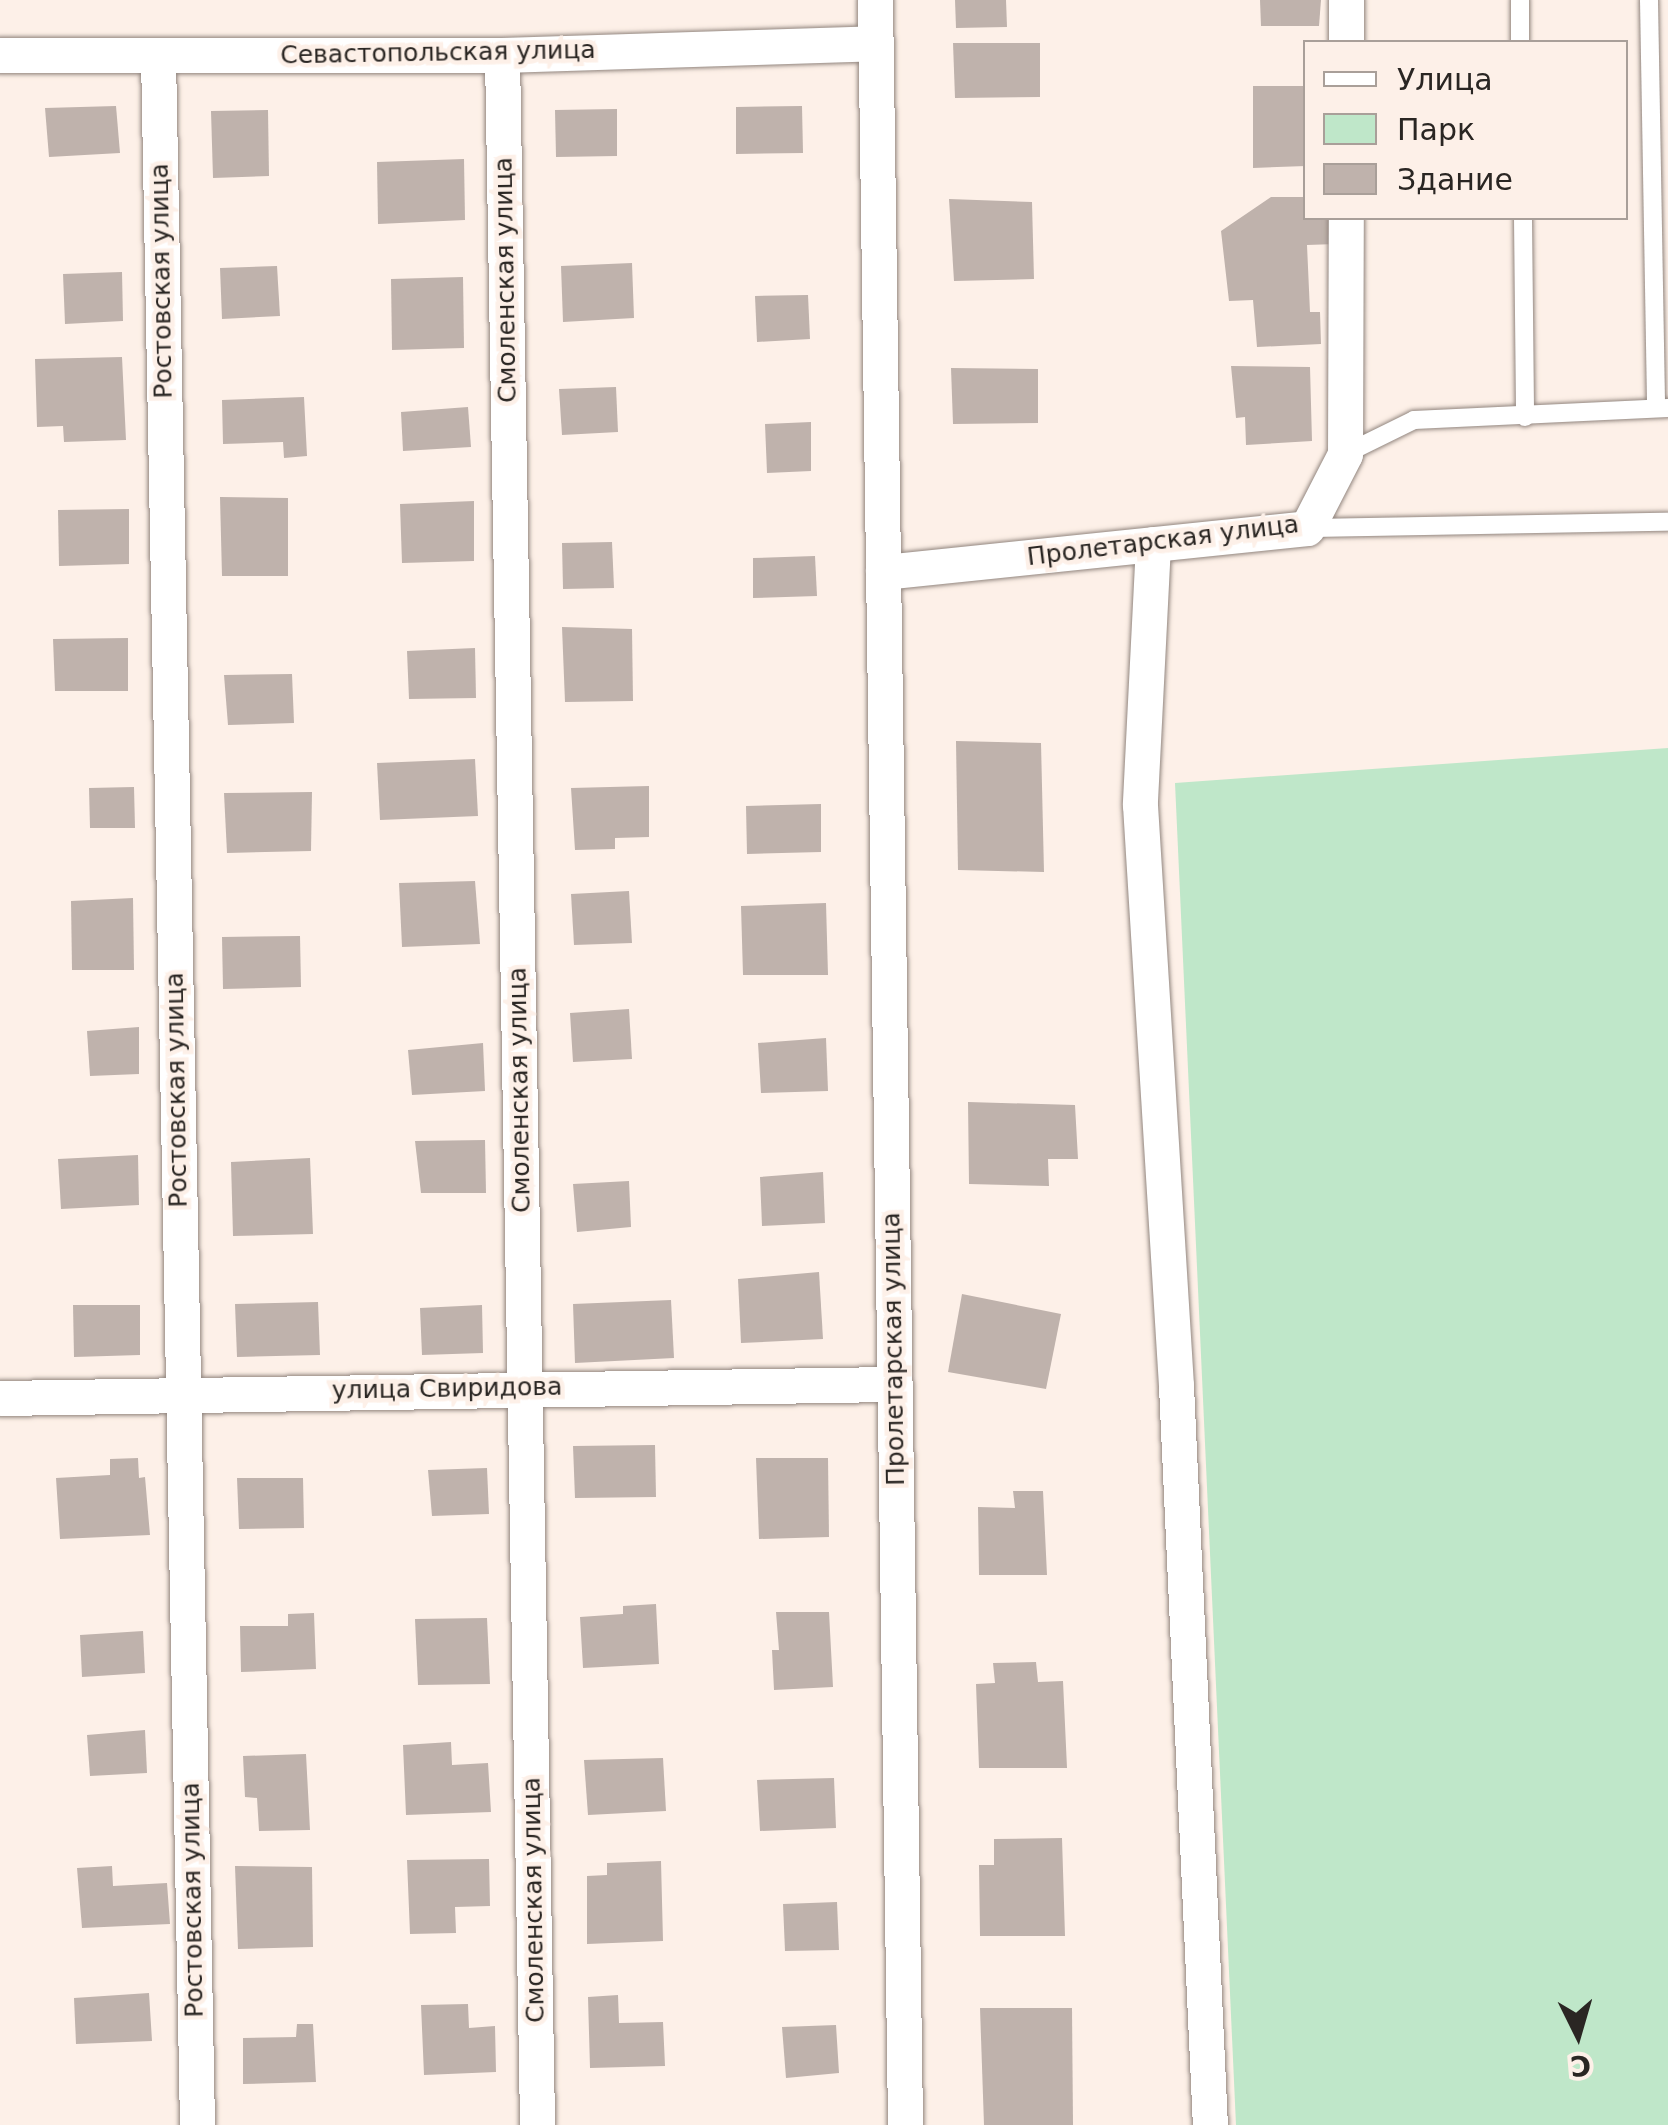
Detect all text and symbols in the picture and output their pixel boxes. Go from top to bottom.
street label: Севастопольская улица [280,35,596,71]
legend [1303,40,1628,220]
text: Улица [1397,62,1493,97]
text: Парк [1397,112,1475,147]
street label: Смоленская улица [489,157,523,403]
text: Здание [1397,162,1513,197]
street label: Ростовская улица [145,163,179,399]
street label: Пролетарская улица [1025,509,1301,573]
street label: Смоленская улица [503,967,537,1213]
street label: Ростовская улица [160,972,194,1208]
street label: Пролетарская улица [877,1212,911,1486]
street label: улица Свиридова [332,1372,562,1406]
street label: Смоленская улица [517,1777,551,2023]
street label: Ростовская улица [176,1782,210,2018]
north arrow [1528,1985,1628,2085]
text: С [1569,2048,1592,2083]

